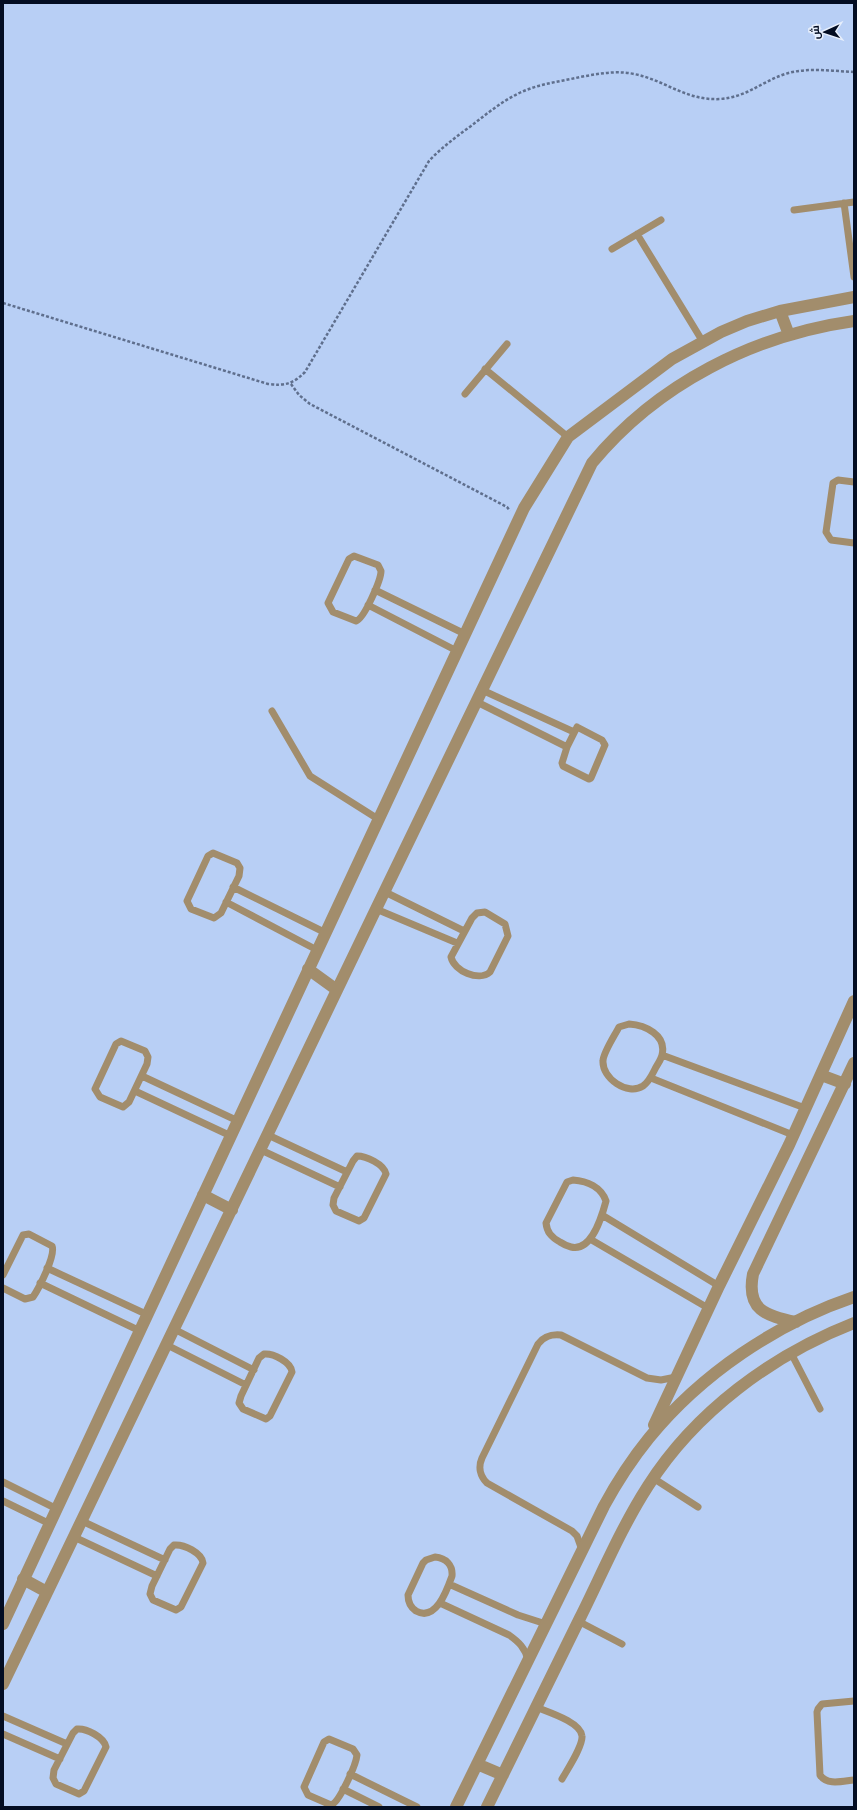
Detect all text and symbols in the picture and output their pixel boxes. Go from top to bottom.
north arrow [805,12,845,52]
text: ش [808,25,822,40]

